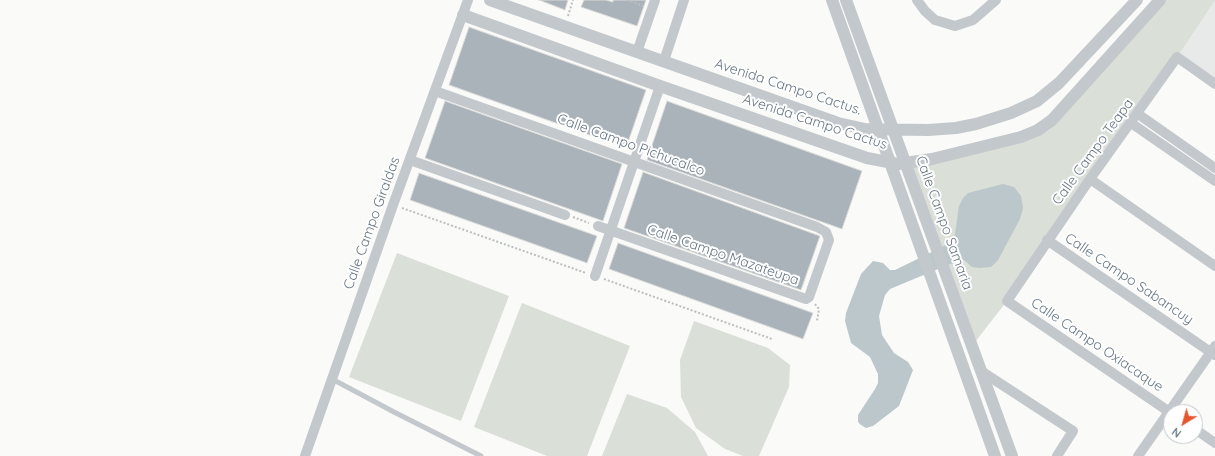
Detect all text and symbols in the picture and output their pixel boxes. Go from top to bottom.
street label: Avenida Campo Cactus. [712,55,864,119]
street label: Avenida Campo Cactus [741,91,889,153]
street label: Calle Campo Teapa [1049,96,1137,208]
street label: Calle Campo Pichucalco [555,110,707,180]
street label: Calle Campo Giraldas [340,154,404,292]
street label: Calle Campo Samaria [912,154,976,292]
street label: Calle Campo Mazateupa [645,221,801,289]
street label: Calle Campo Sabancuy [1062,230,1196,328]
street label: Calle Campo Oxiacaque [1028,294,1166,396]
north arrow [1163,404,1203,444]
text: N [1169,425,1184,441]

